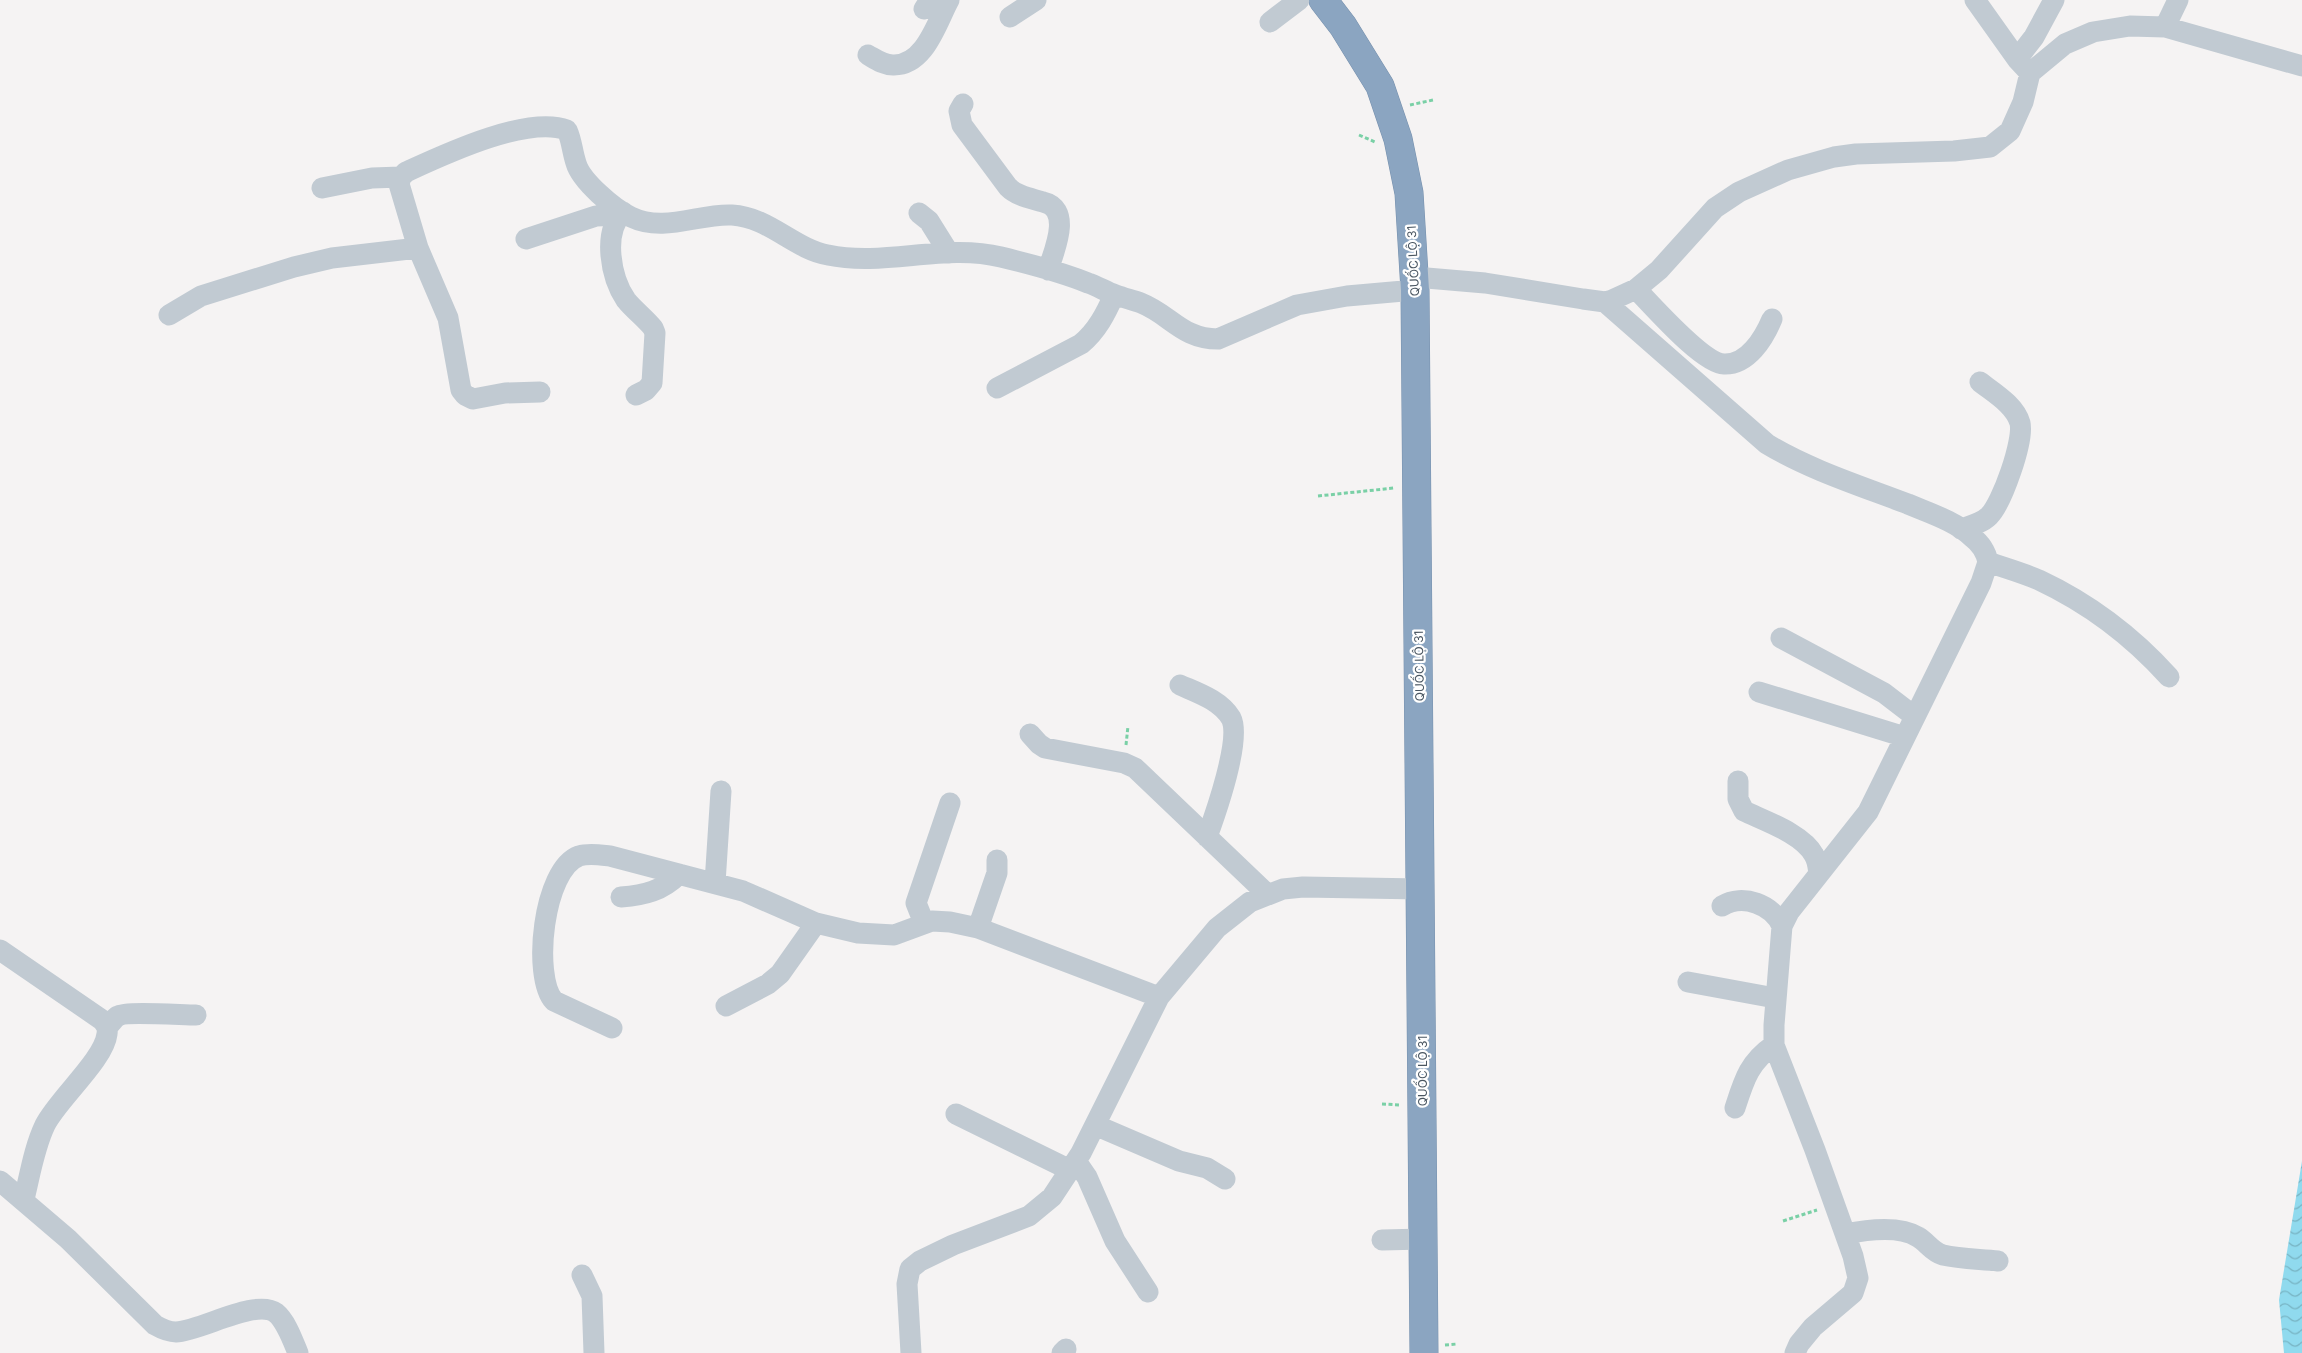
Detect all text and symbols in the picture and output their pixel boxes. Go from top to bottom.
street label: QUỐC LỘ 31 [1402,225,1422,297]
street label: QUỐC LỘ 31 [1409,631,1427,702]
street label: QUỐC LỘ 31 [1413,1036,1430,1106]

